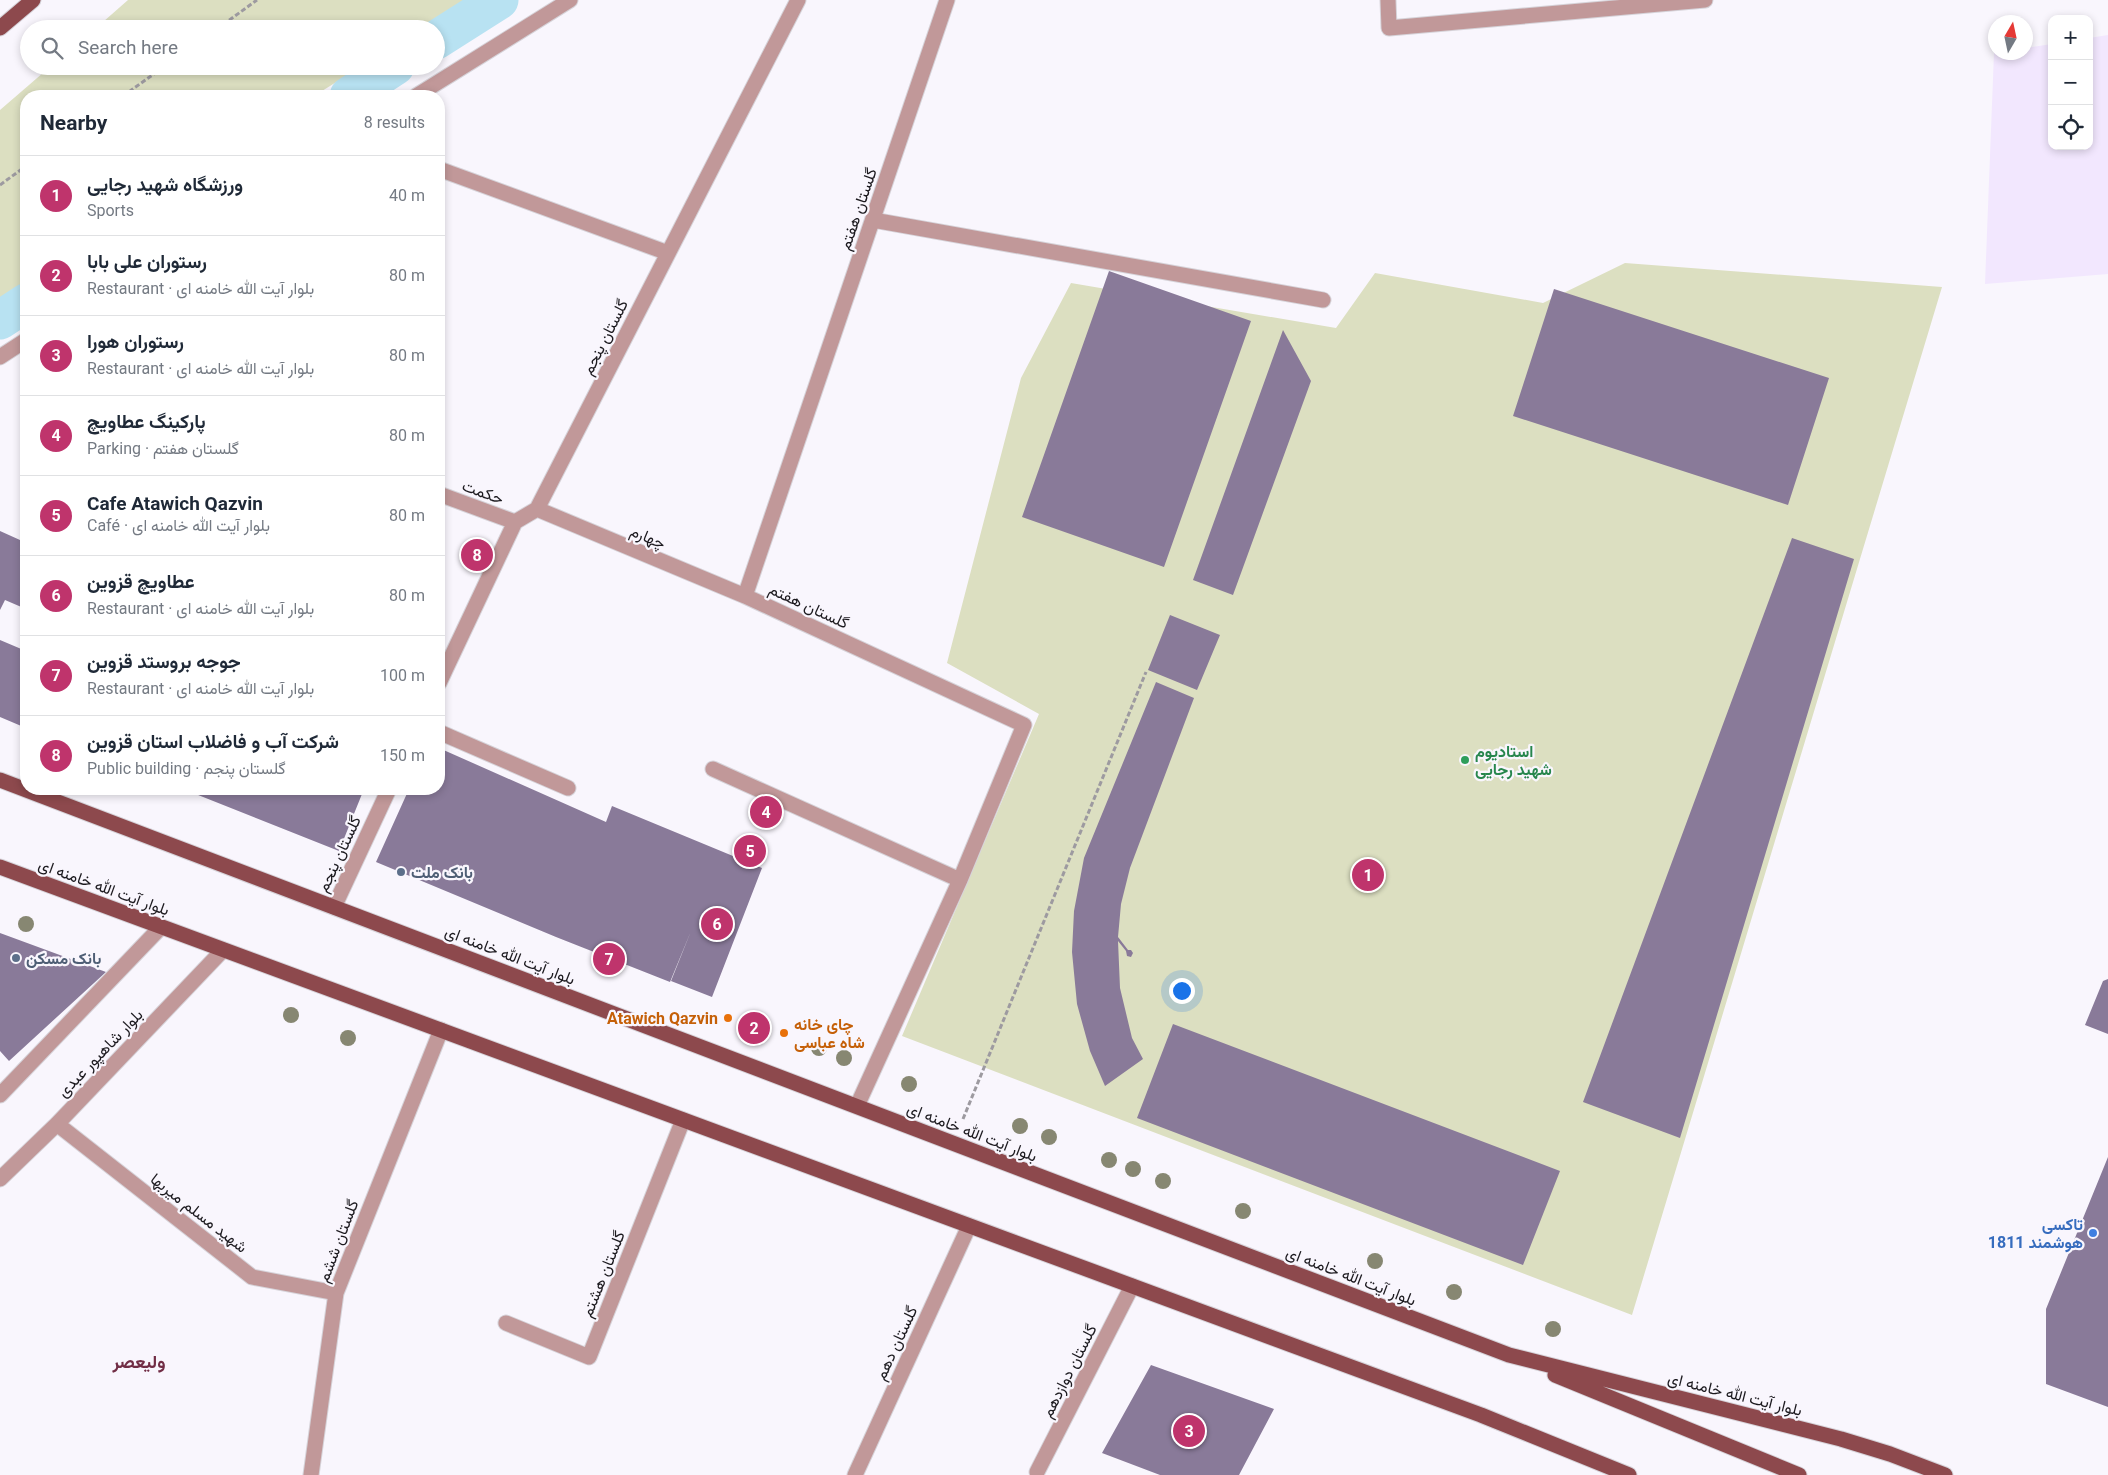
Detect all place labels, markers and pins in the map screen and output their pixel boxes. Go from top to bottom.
pin: 8 [461,536,493,574]
place label: استادیوم شهید رجایی [1475,742,1552,780]
marker: استادیوم شهید رجایی [1459,754,1471,766]
pin: 4 [750,793,782,831]
pin: 5 [734,832,766,870]
pin: 1 [1352,856,1384,894]
place label: بانک ملت [411,863,473,882]
marker: بانک ملت [395,866,407,878]
pin: 6 [701,905,733,943]
pin: 7 [593,940,625,978]
place label: بانک مسکن [26,949,101,968]
marker: بانک مسکن [10,952,22,964]
place label: Atawich Qazvin [607,1009,718,1028]
pin: 2 [738,1009,770,1047]
marker: Atawich Qazvin [722,1012,734,1024]
place label: چای خانه شاه عباسی [794,1015,865,1052]
marker: چای خانه شاه عباسی [778,1027,790,1039]
place label: تاکسی هوشمند 1811 [1988,1215,2083,1253]
marker: تاکسی هوشمند 1811 [2087,1227,2099,1239]
pin: 3 [1173,1412,1205,1450]

